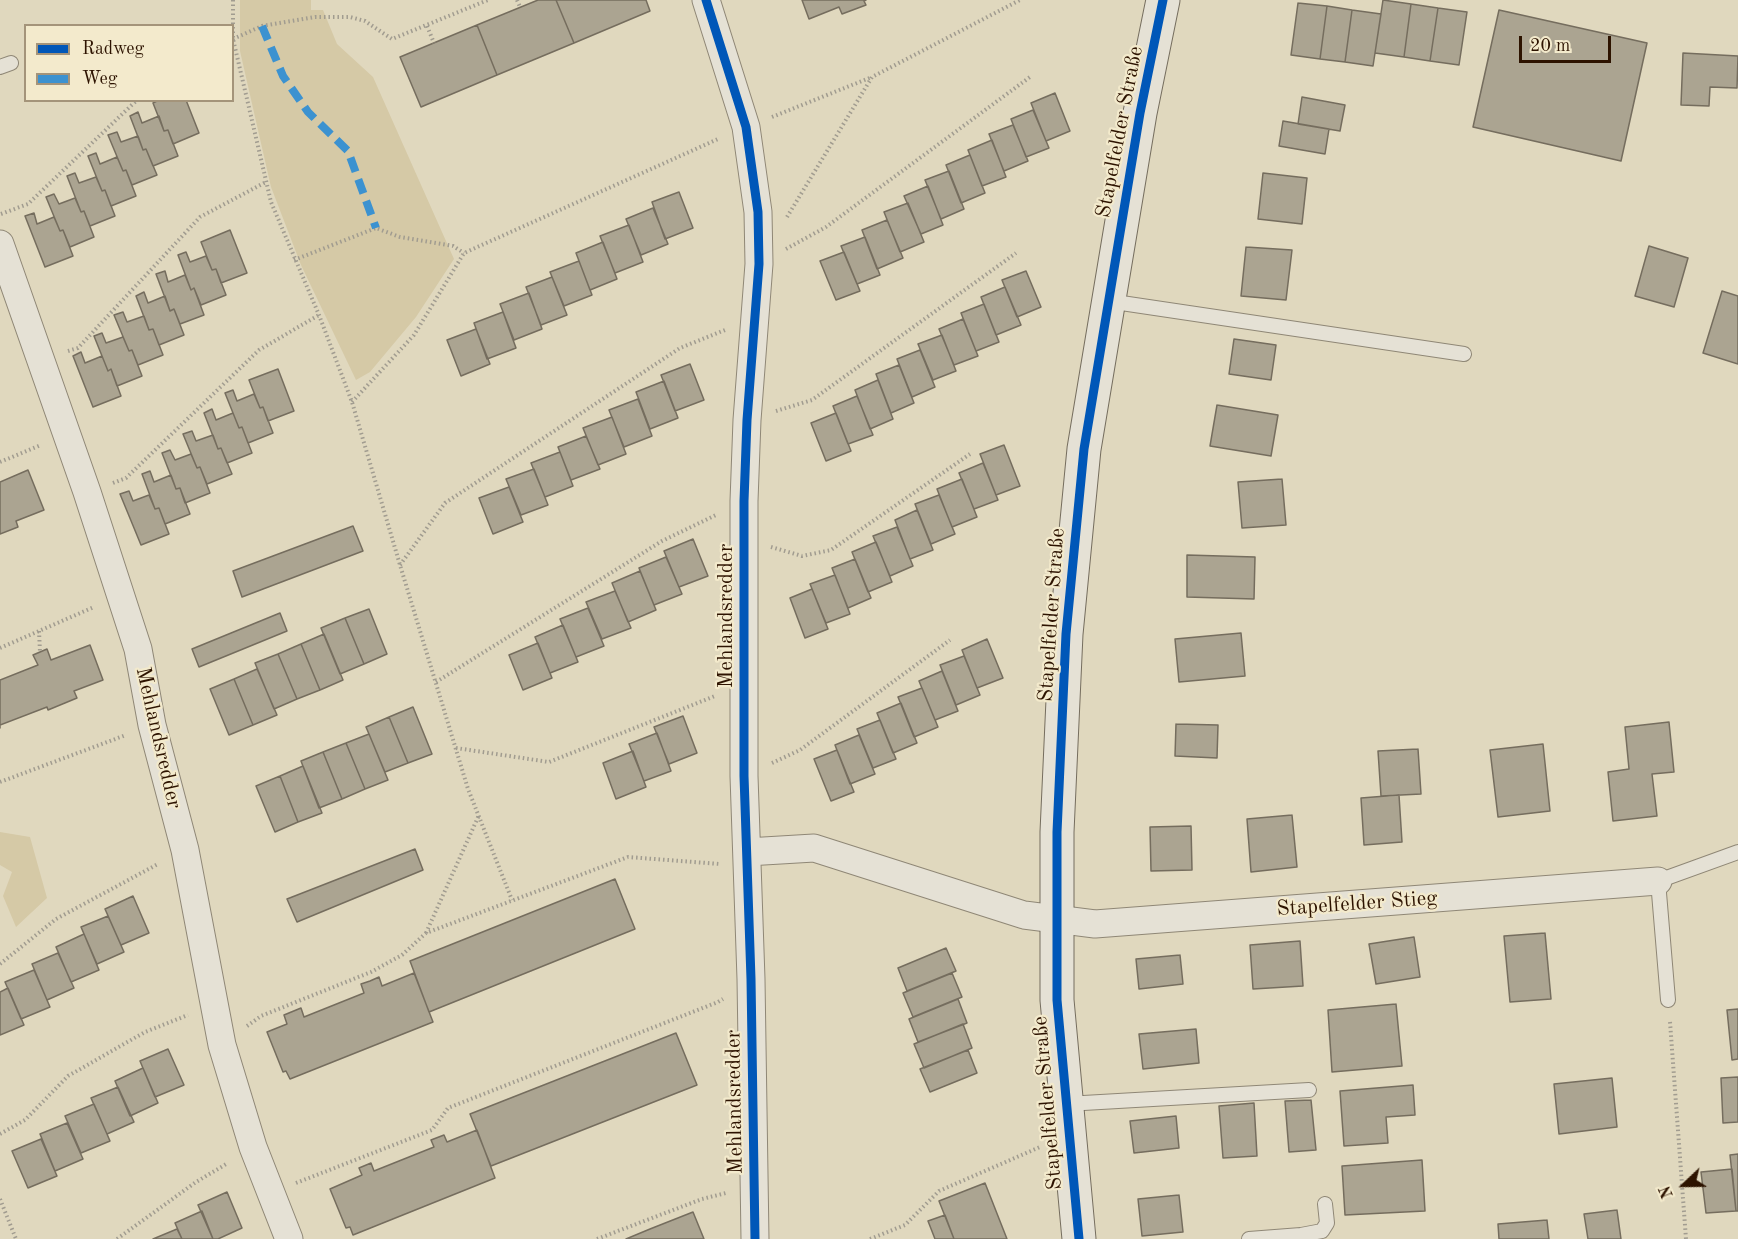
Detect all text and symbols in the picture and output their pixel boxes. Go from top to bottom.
legend [24,24,234,102]
scale bar [1522,24,1614,62]
text: 20 m [1530,37,1570,55]
text: Radweg [82,40,144,58]
street label: Stapelfelder Straße [1091,44,1149,220]
text: Weg [82,70,118,88]
street label: Stapelfelder Straße [1033,527,1071,703]
street label: Mehlandsredder [713,544,739,688]
street label: Mehlandsredder [129,665,187,811]
street label: Stapelfelder Stieg [1276,886,1438,922]
street label: Stapelfelder Straße [1028,1015,1068,1191]
street label: Mehlandsredder [721,1029,749,1175]
north arrow [1654,1155,1714,1215]
text: N [1658,1183,1677,1200]

